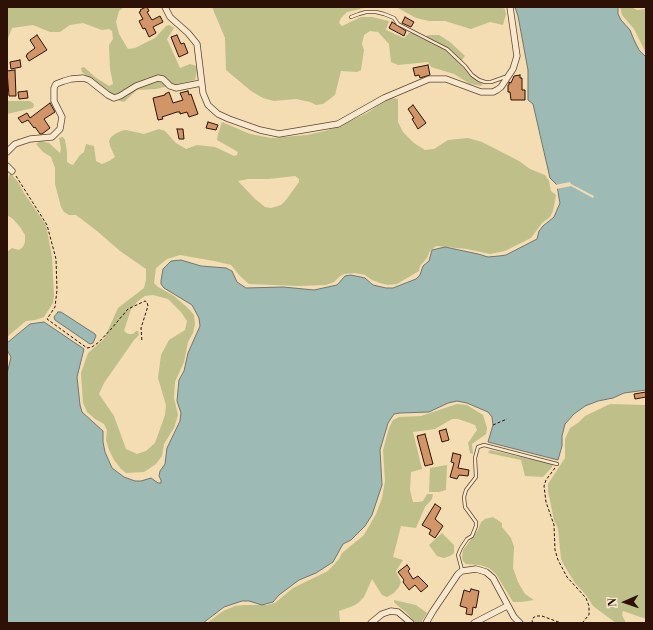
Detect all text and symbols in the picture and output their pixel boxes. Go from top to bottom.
north arrow [605,582,645,622]
text: N [606,598,620,607]

